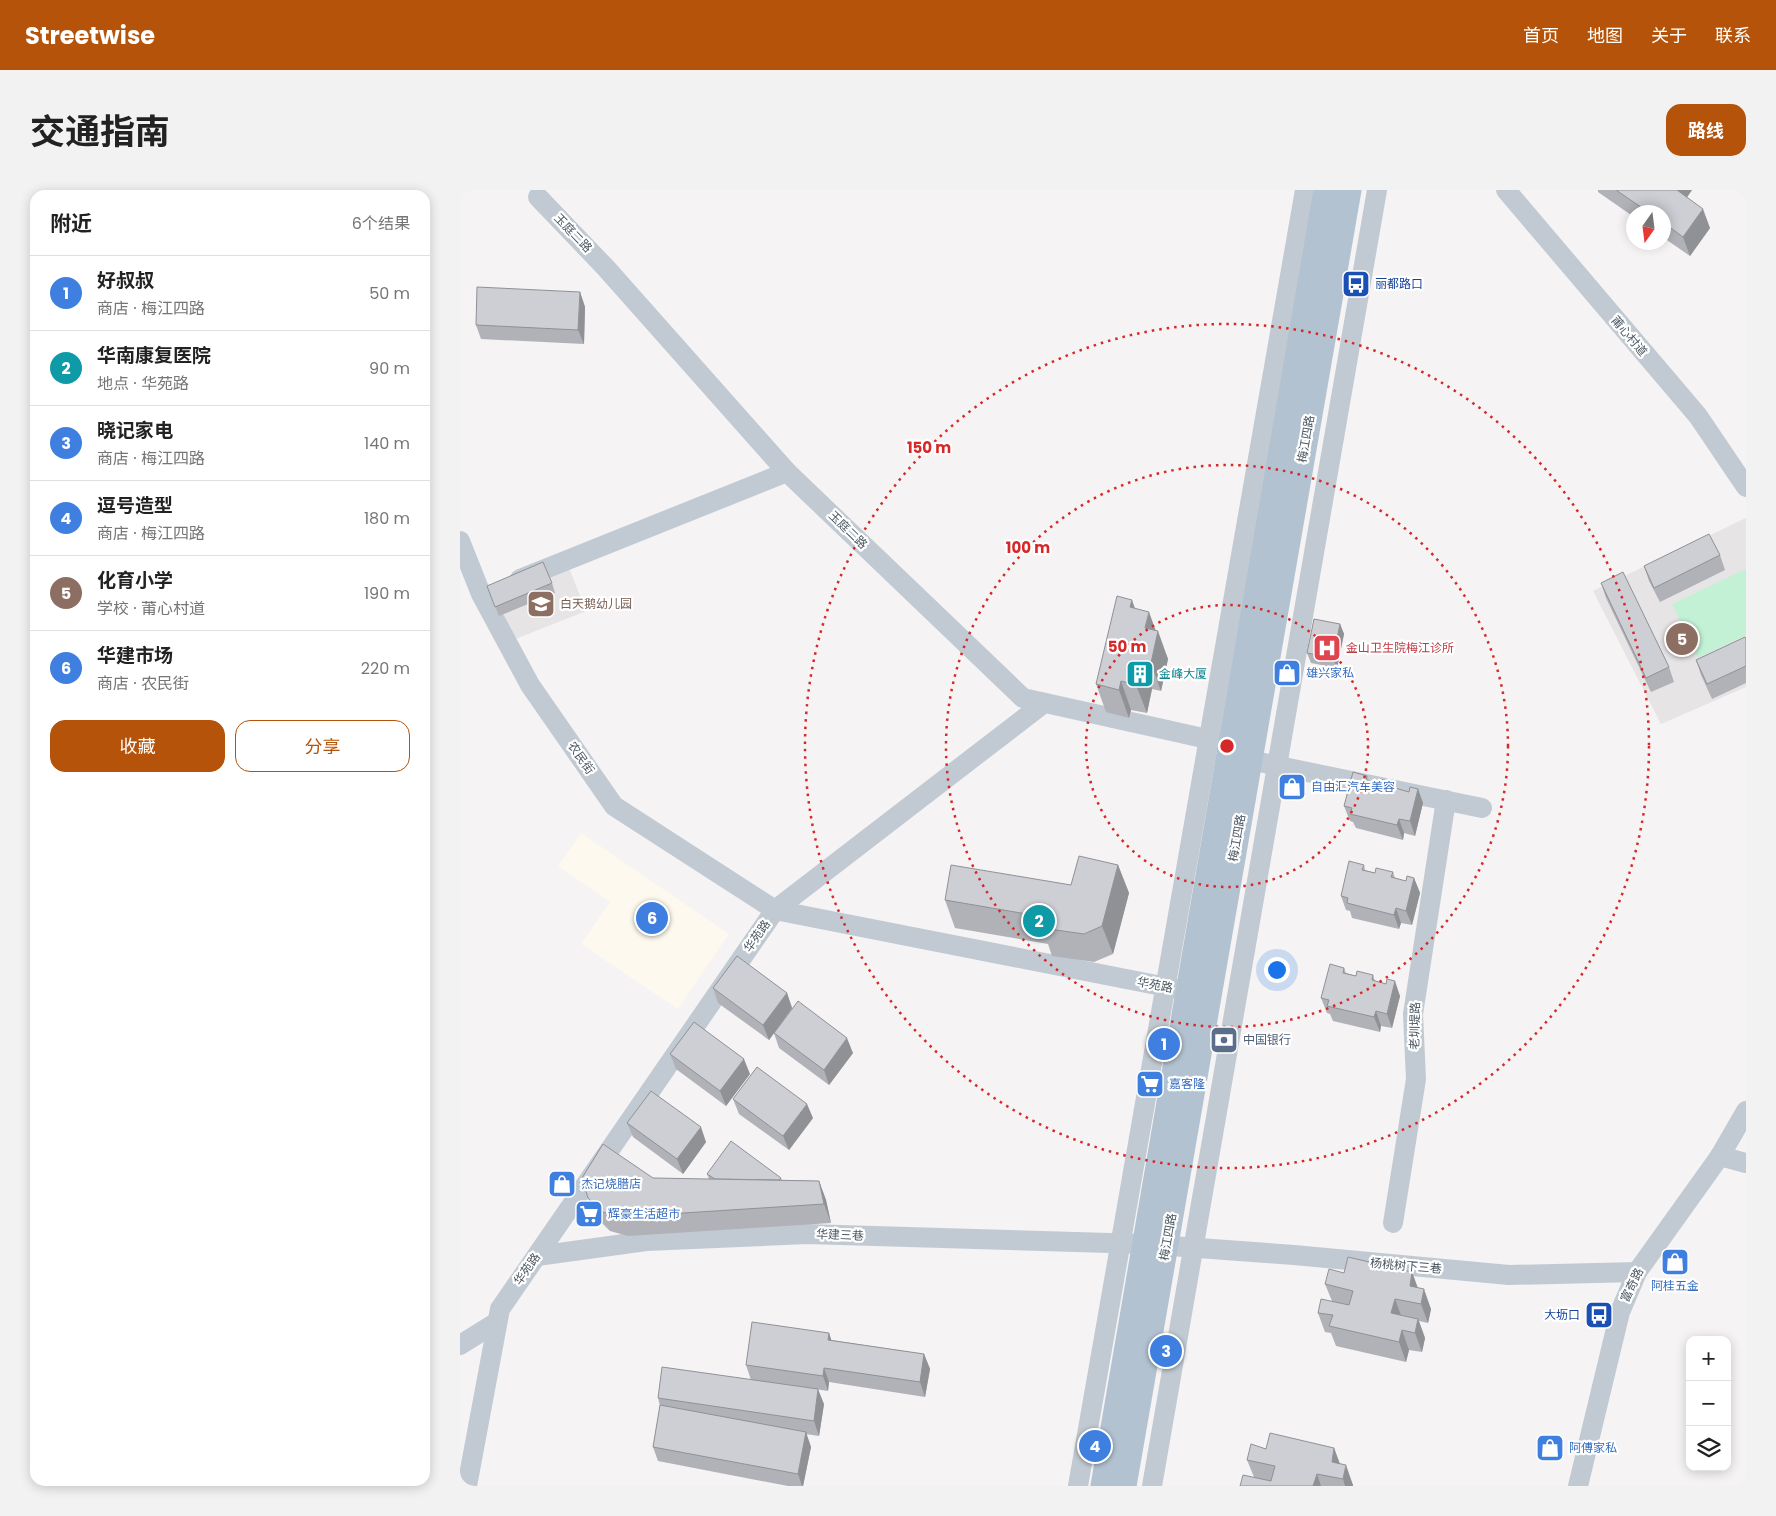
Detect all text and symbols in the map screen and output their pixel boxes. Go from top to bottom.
text: Streetwise [25,19,155,52]
text: 首页 [1523,23,1559,48]
text: 地图 [1587,23,1623,48]
text: 关于 [1651,23,1687,48]
text: 联系 [1715,23,1751,48]
button: 路线 [1666,104,1746,156]
text: 交通指南 [30,107,170,156]
north arrow [1626,205,1671,250]
text: 附近 [50,209,92,238]
street label: 玉庭二路 [551,209,596,256]
text: 6个结果 [352,212,410,235]
text: 好叔叔 [97,267,154,294]
bus stop icon: 丽都路口 [1341,269,1371,299]
place label: 丽都路口 [1375,275,1423,292]
text: 1 [63,282,69,305]
text: 50 m [369,282,410,305]
text: 商店 · 梅江四路 [97,297,205,320]
street label: 莆心村道 [1607,312,1651,360]
text: 华南康复医院 [97,342,211,369]
text: 2 [61,357,71,380]
text: 90 m [369,357,410,380]
text: 地点 · 华苑路 [97,372,189,395]
street label: 梅江四路 [1293,414,1318,464]
text: 晓记家电 [97,417,173,444]
text: 3 [61,432,71,455]
text: 140 m [364,432,410,455]
text: 150 m [907,437,951,458]
text: 商店 · 梅江四路 [97,447,205,470]
text: 逗号造型 [97,492,173,519]
text: 4 [61,507,71,530]
text: 180 m [364,507,410,530]
street label: 玉庭二路 [825,507,872,552]
text: 商店 · 梅江四路 [97,522,205,545]
text: 100 m [1006,537,1050,558]
text: 化育小学 [97,567,173,594]
text: 5 [61,582,71,605]
text: 190 m [364,582,410,605]
school or university icon: 白天鹅幼儿园 [526,589,556,619]
place label: 白天鹅幼儿园 [560,595,632,612]
text: 学校 · 莆心村道 [97,597,205,620]
pin: 5 [1666,620,1698,658]
hospital icon: 金山卫生院梅江诊所 [1312,633,1342,663]
text: 50 m [1108,636,1146,657]
place label: 金山卫生院梅江诊所 [1346,639,1454,656]
text: 华建市场 [97,642,173,669]
text: 6 [61,657,71,680]
text: 220 m [361,657,410,680]
shop icon: 雄兴家私 [1272,658,1302,688]
building icon: 金峰大厦 [1125,659,1155,689]
place label: 雄兴家私 [1306,664,1354,681]
place label: 金峰大厦 [1159,665,1207,682]
text: 商店 · 农民街 [97,672,189,695]
button: 收藏 [50,720,225,772]
button: 分享 [235,720,410,772]
centre of rings [1218,737,1236,755]
street label: 农民街 [564,738,599,777]
shop icon: 自由汇汽车美容 [1277,772,1307,802]
place label: 自由汇汽车美容 [1311,778,1395,795]
street label: 梅江四路 [1224,813,1249,863]
pin: 6 [636,899,668,937]
pin: 2 [1023,902,1055,940]
street label: 华苑路 [739,916,774,955]
your location [1264,957,1290,983]
street label: 华苑路 [1136,973,1174,996]
street label: 老圳堤路 [1406,1002,1423,1050]
pin: 1 [1148,1025,1180,1063]
bank icon: 中国银行 [1209,1025,1239,1055]
place label: 中国银行 [1243,1031,1291,1048]
supermarket icon: 嘉客隆 [1135,1069,1165,1099]
place label: 嘉客隆 [1169,1075,1205,1092]
shop icon: 杰记烧腊店 [547,1169,577,1199]
place label: 杰记烧腊店 [581,1175,641,1192]
supermarket icon: 辉豪生活超市 [574,1199,604,1229]
place label: 辉豪生活超市 [608,1205,680,1222]
street label: 梅江四路 [1155,1212,1180,1262]
street label: 华建三巷 [816,1225,864,1244]
shop icon: 阿桂五金 [1660,1247,1690,1277]
street label: 华苑路 [509,1249,544,1288]
street label: 杨桃树下三巷 [1369,1254,1443,1277]
street label: 富奇路 [1616,1265,1647,1305]
place label: 阿桂五金 [1651,1277,1699,1294]
bus stop icon: 大坜口 [1584,1300,1614,1330]
place label: 大坜口 [1544,1306,1580,1323]
pin: 3 [1150,1332,1182,1370]
map controls [1686,1336,1731,1471]
button: + [1686,1336,1731,1381]
button: − [1686,1381,1731,1426]
button: layers [1686,1426,1731,1471]
pin: 4 [1079,1427,1111,1465]
shop icon: 阿傅家私 [1535,1433,1565,1463]
place label: 阿傅家私 [1569,1439,1617,1456]

